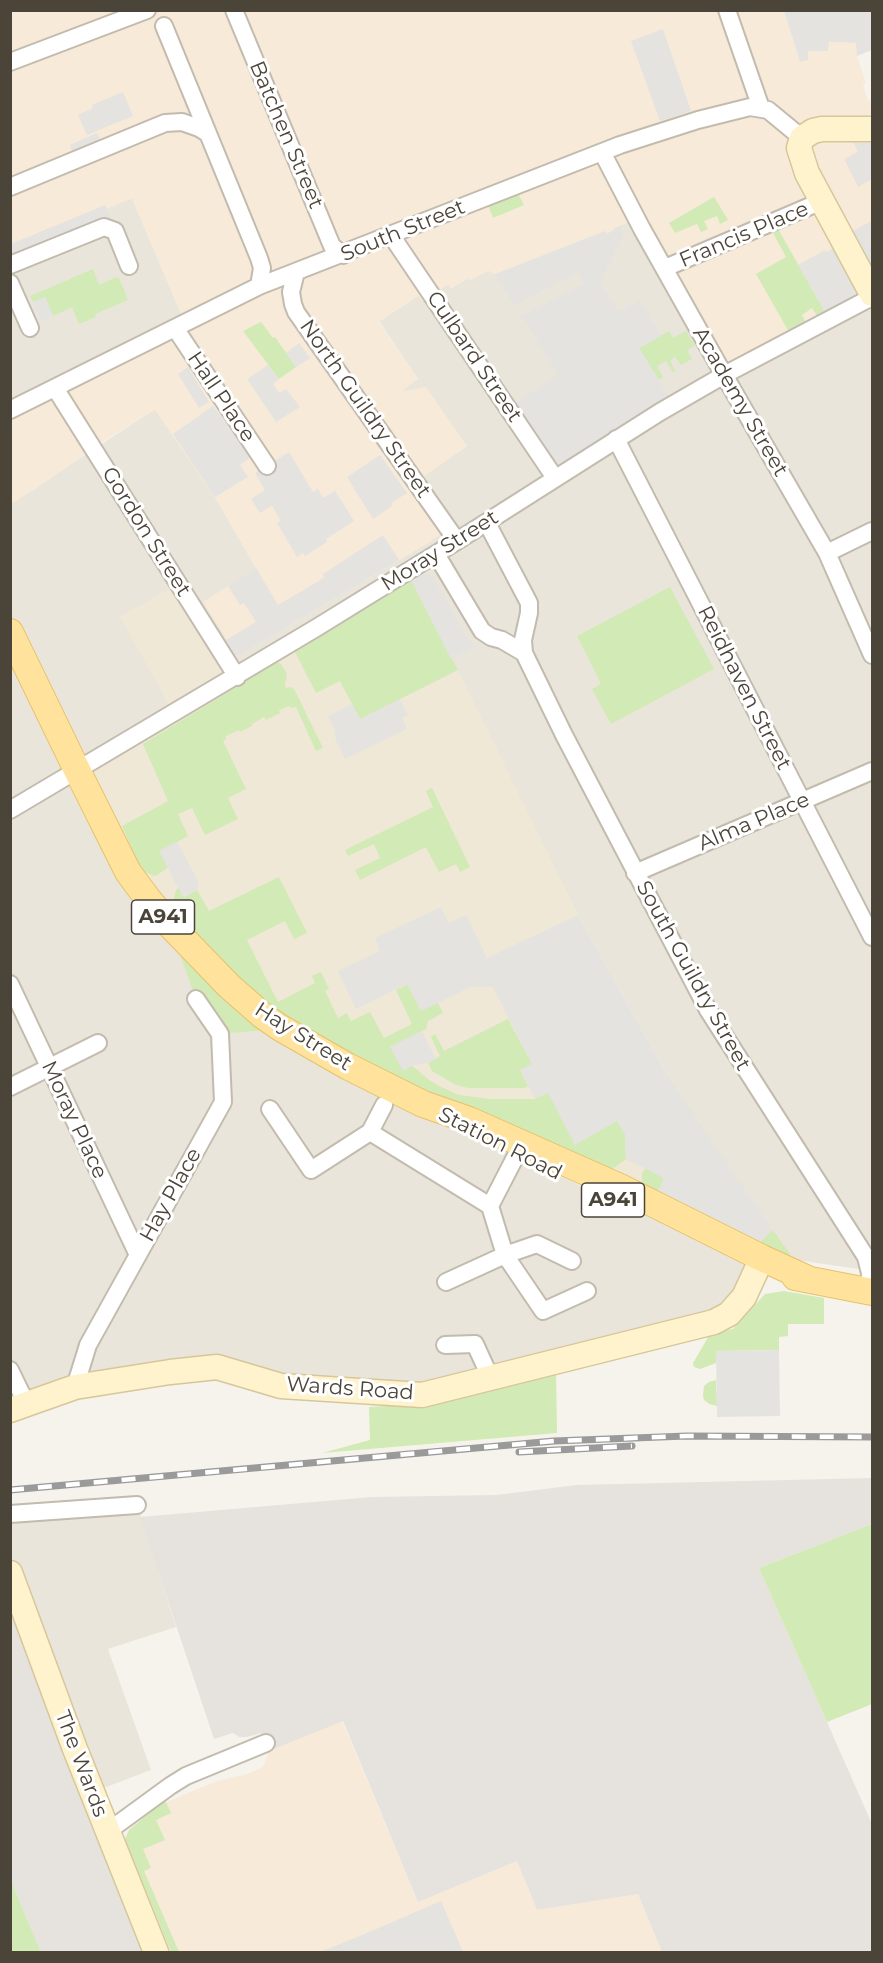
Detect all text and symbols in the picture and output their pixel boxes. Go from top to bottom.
street label: Batchen Street [244,57,328,213]
street label: South Street [337,195,469,267]
street label: Francis Place [676,196,812,274]
street label: Culbard Street [421,287,527,427]
street label: North Guildry Street [294,315,436,503]
street label: Academy Street [687,323,793,481]
street label: Hall Place [182,347,260,447]
street label: Gordon Street [96,463,196,601]
street label: Moray Street [377,505,503,597]
street label: Reidhaven Street [692,602,796,774]
street label: Alma Place [695,787,813,857]
street label: South Guildry Street [630,877,756,1075]
road number: A941 [132,900,195,934]
street label: Hay Street [250,997,356,1077]
street label: Moray Place [36,1057,112,1183]
street label: Station Road [434,1102,566,1186]
street label: Hay Place [135,1144,207,1246]
road number: A941 [582,1183,644,1217]
street label: Wards Road [285,1372,415,1406]
street label: The Wards [49,1707,113,1821]

